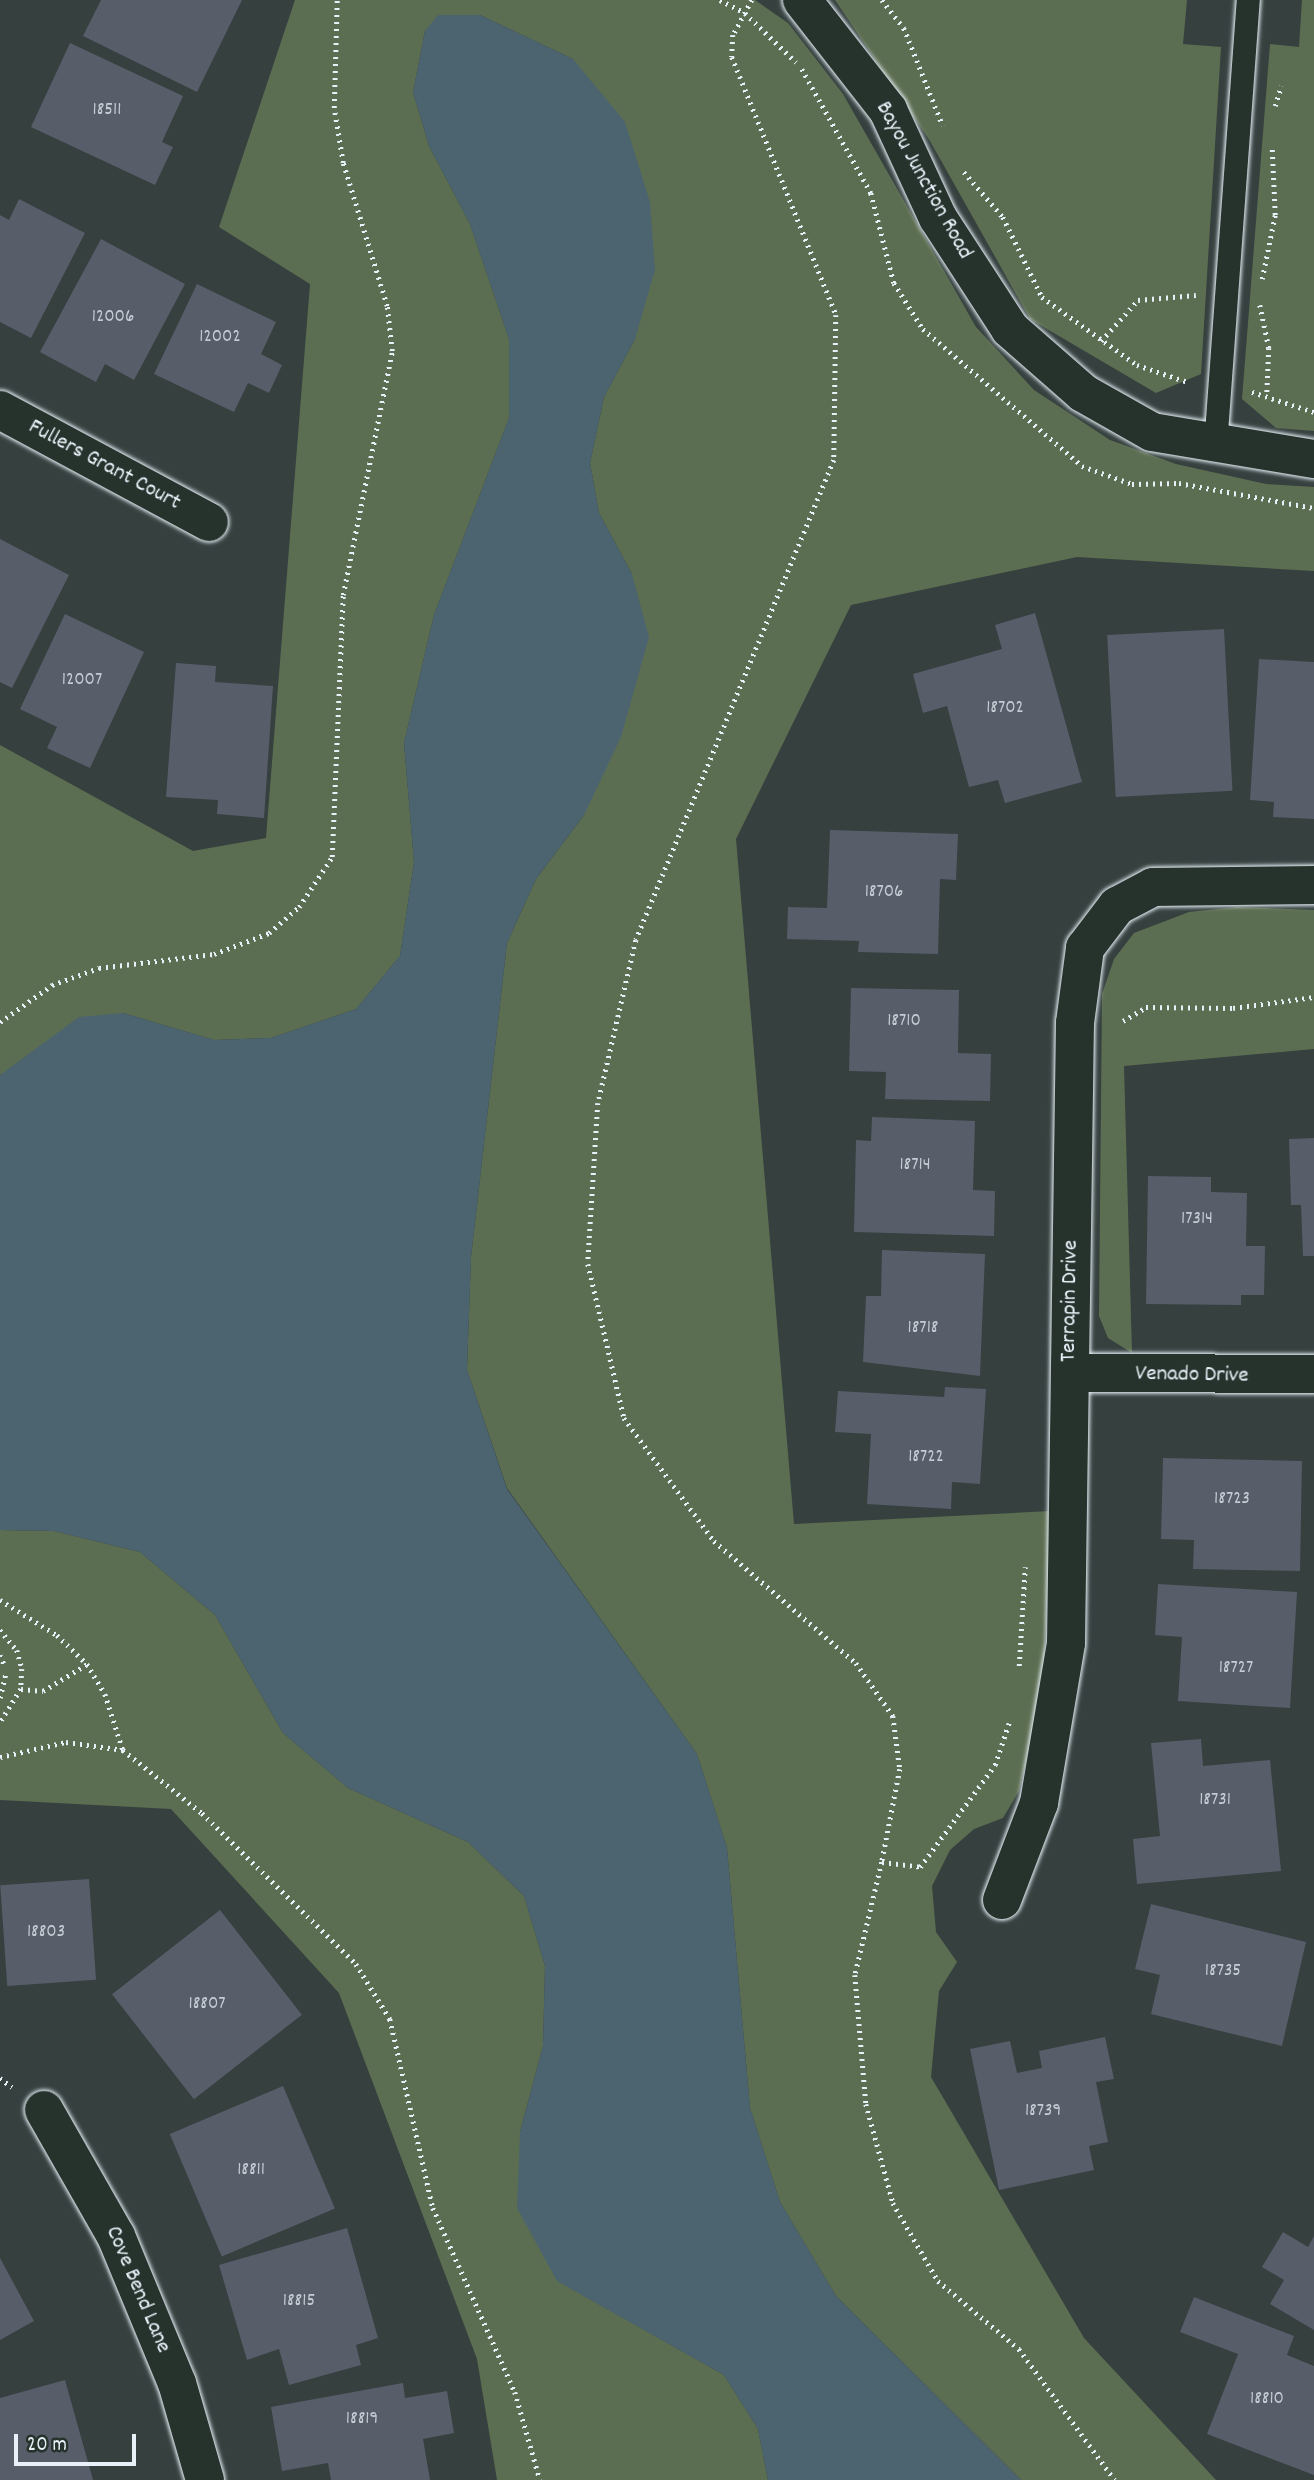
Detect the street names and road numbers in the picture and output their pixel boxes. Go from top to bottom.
street label: Bayou Junction Road [868,97,978,265]
street label: Fullers Grant Court [23,414,185,518]
street label: Terrapin Drive [1056,1240,1086,1362]
street label: Venado Drive [1135,1361,1249,1391]
street label: Cove Bend Lane [98,2222,176,2358]

